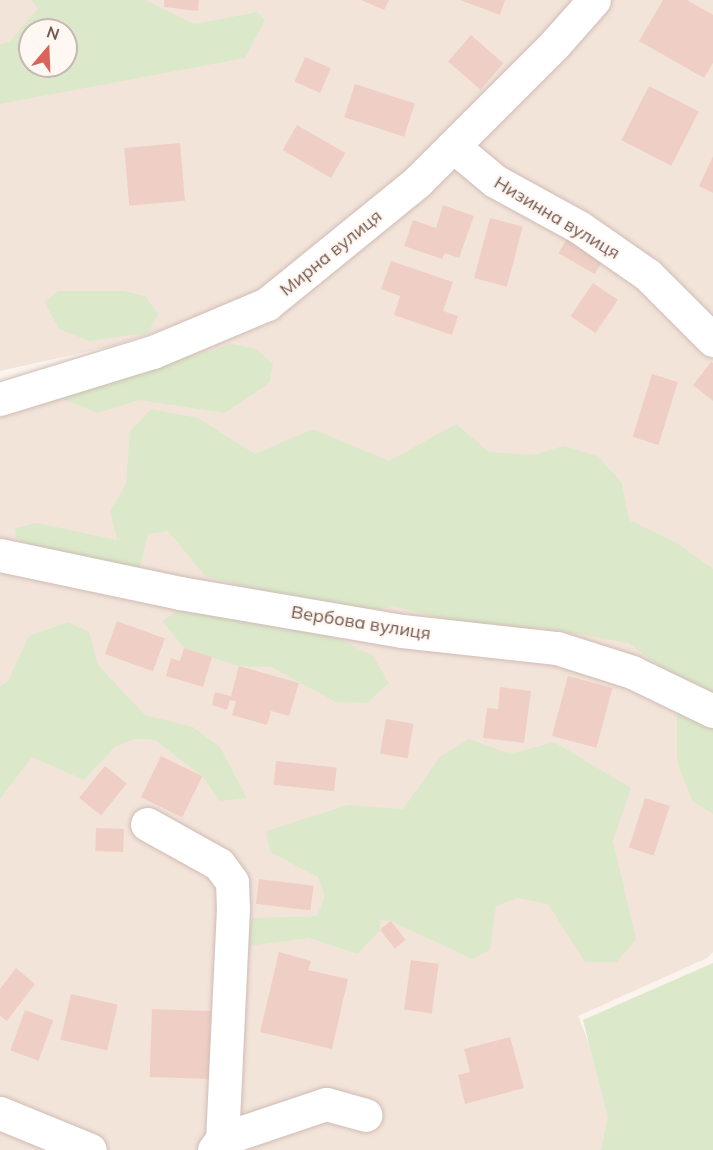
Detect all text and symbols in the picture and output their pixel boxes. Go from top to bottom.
north arrow [18,18,78,78]
text: N [44,21,62,44]
street label: Низинна вулиця [490,172,624,264]
street label: Мирна вулиця [276,205,386,301]
street label: Вербова вулиця [290,601,432,645]

